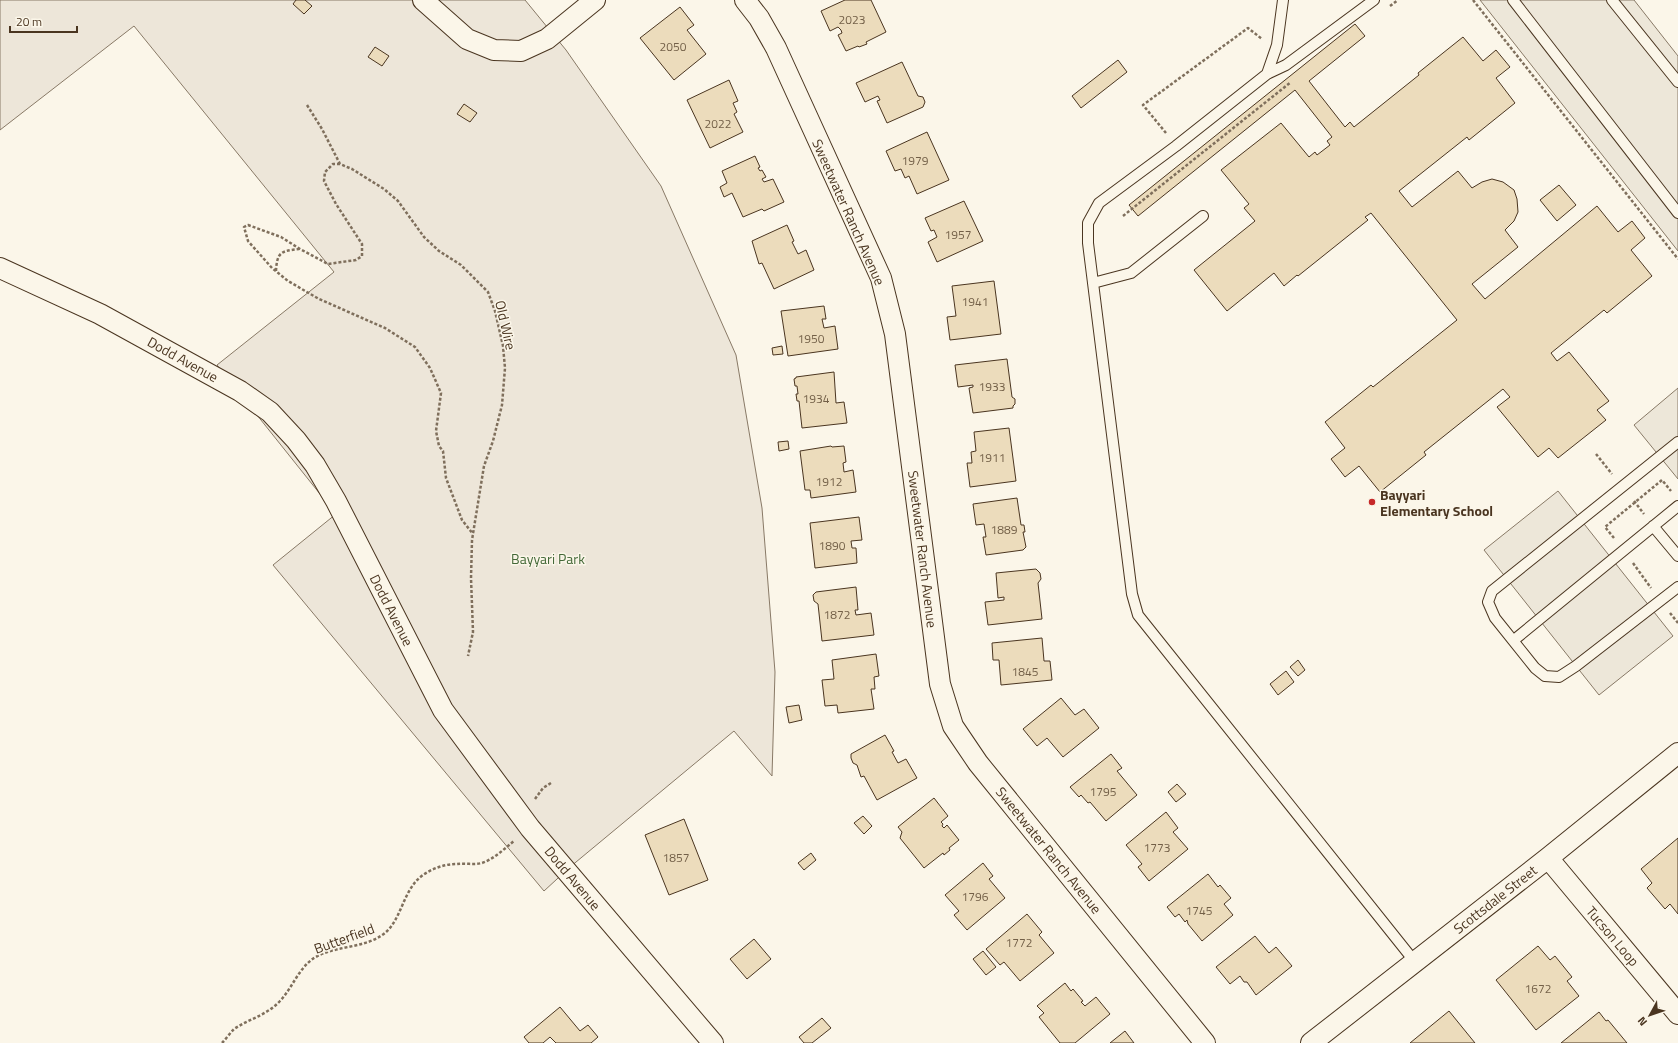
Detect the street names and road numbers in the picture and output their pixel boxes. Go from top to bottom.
street label: Sweetwater Ranch Avenue [807,135,891,289]
street label: Old Wire [490,298,522,352]
street label: Dodd Avenue [144,331,222,387]
street label: Sweetwater Ranch Avenue [903,469,943,629]
street label: Dodd Avenue [365,570,419,650]
street label: Sweetwater Ranch Avenue [991,782,1107,918]
street label: Dodd Avenue [540,841,606,915]
street label: Scottsdale Street [1449,860,1541,938]
street label: Tucson Loop [1581,901,1645,971]
street label: Butterfield [311,917,377,959]

